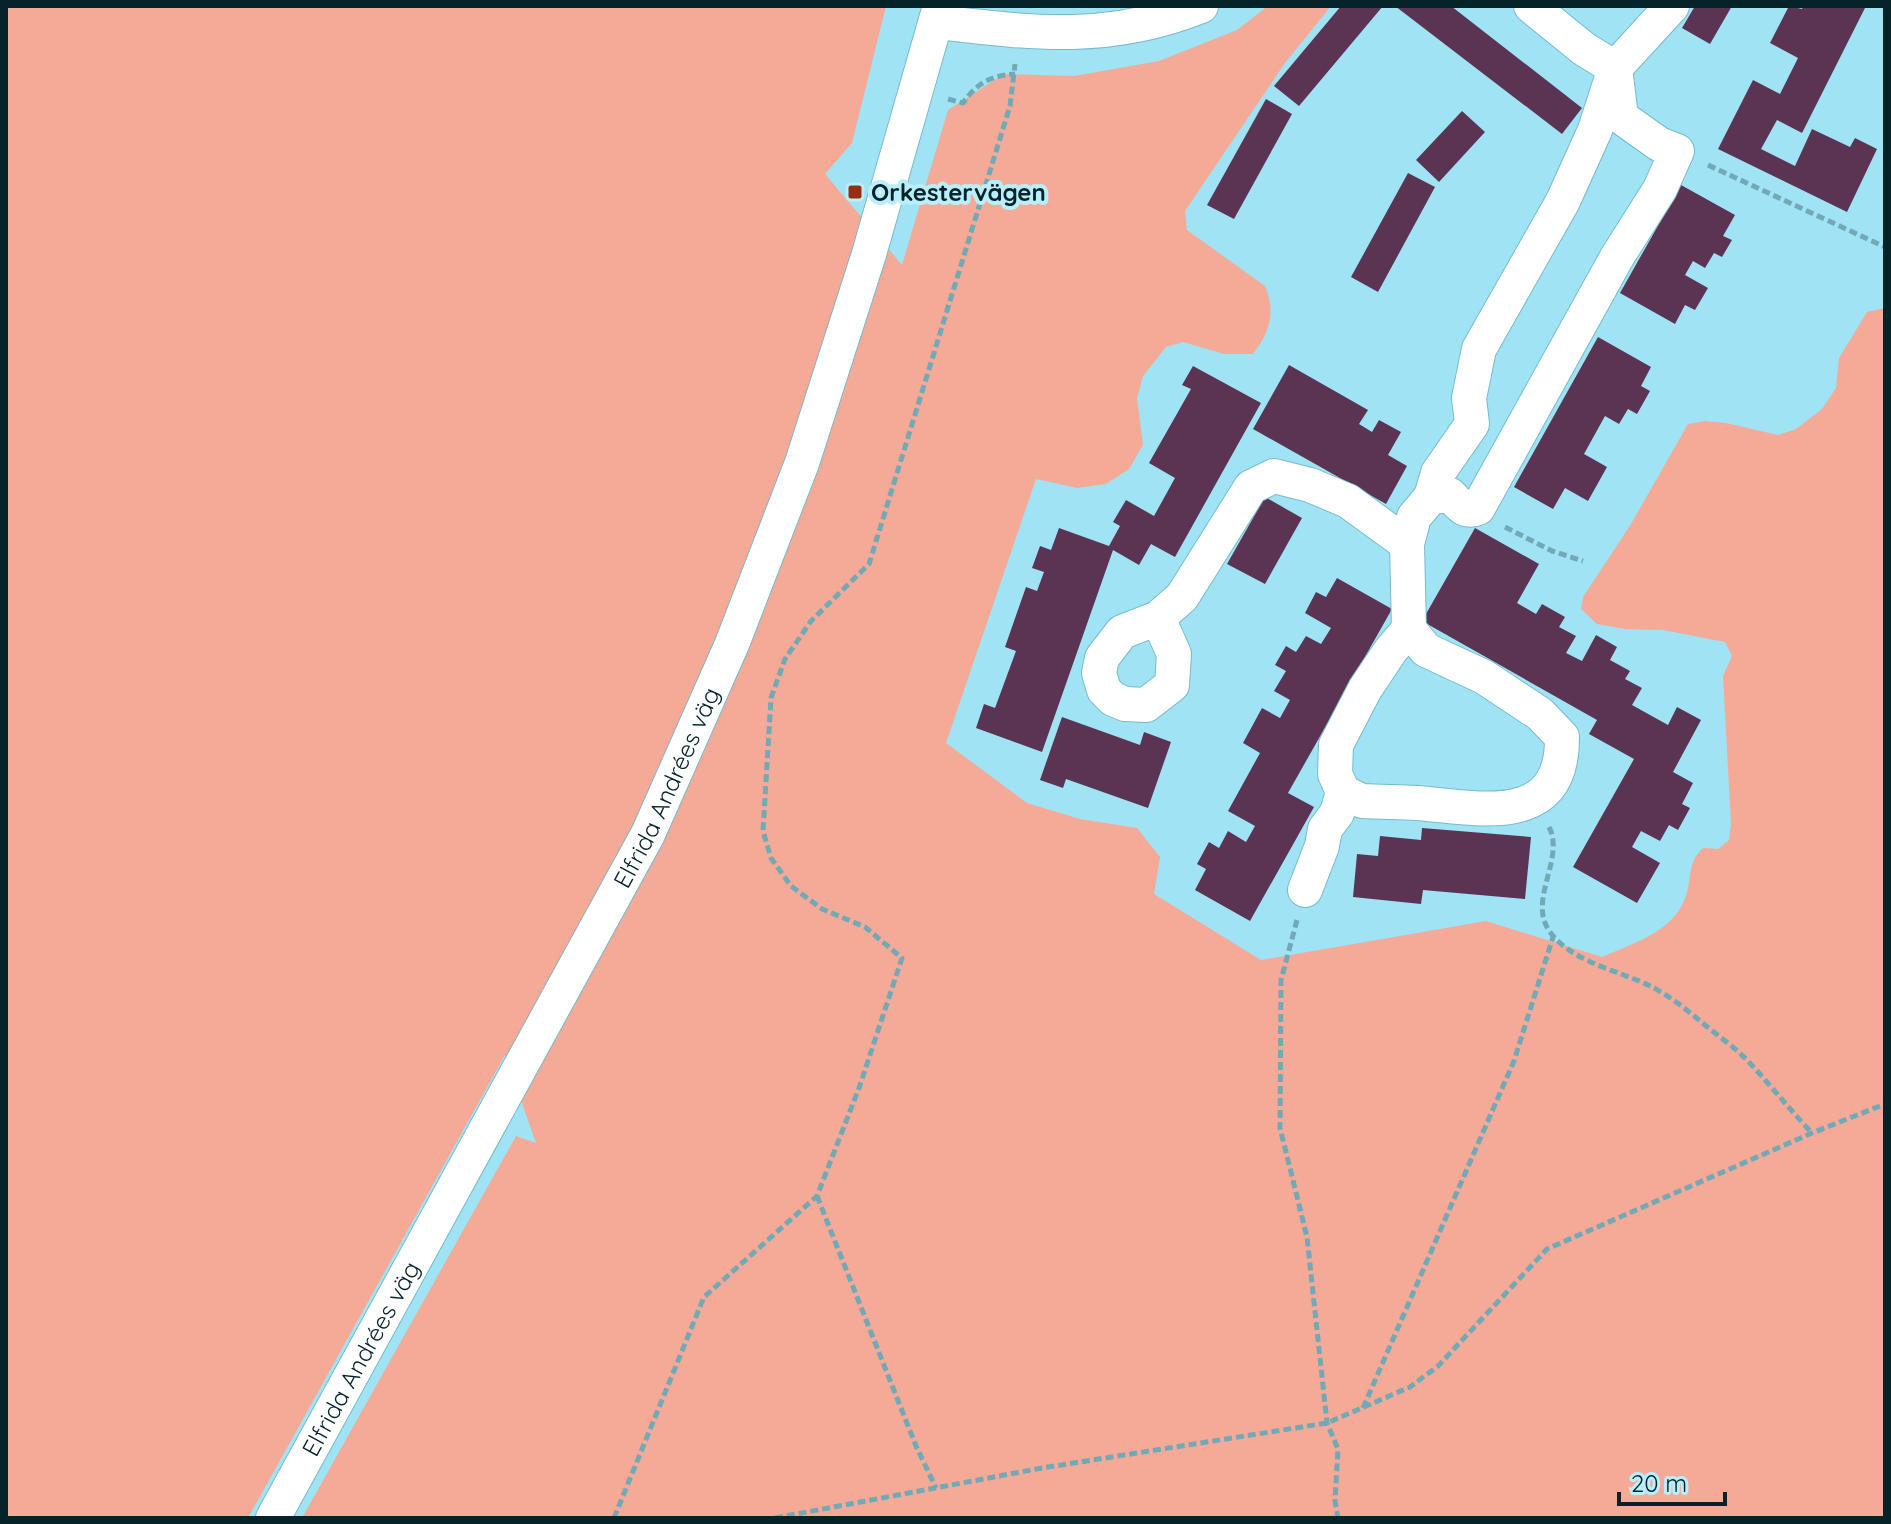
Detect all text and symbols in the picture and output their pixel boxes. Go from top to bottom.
place label: Orkestervägen [871,177,1046,207]
marker: Orkestervägen [846,183,864,201]
street label: Elfrida Andrées väg [607,683,726,893]
street label: Elfrida Andrées väg [295,1256,426,1461]
scale bar [1619,1456,1725,1506]
text: 20 m [1631,1468,1687,1498]

